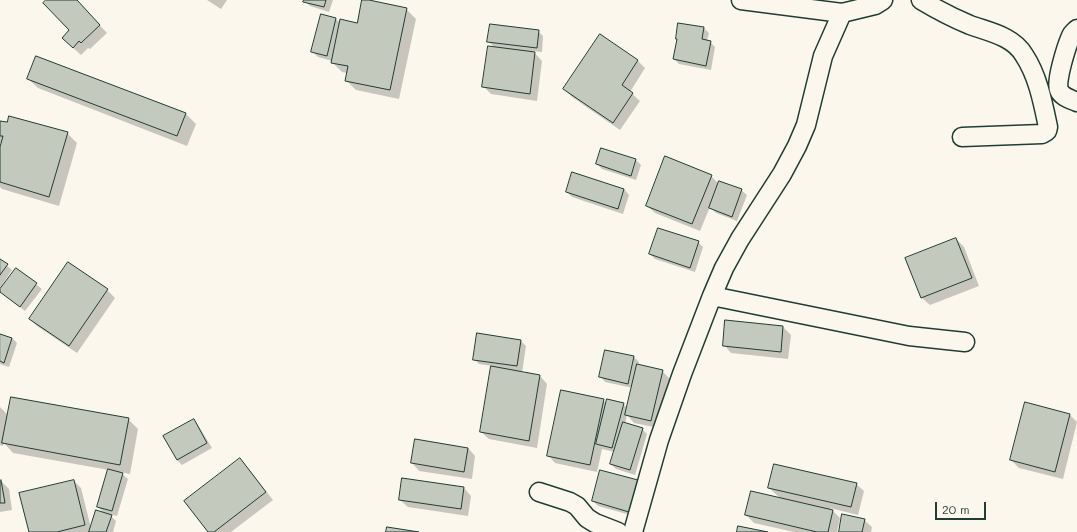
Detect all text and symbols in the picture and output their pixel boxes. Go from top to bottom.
scale bar [937,494,988,520]
text: 20 m [942,501,970,517]

